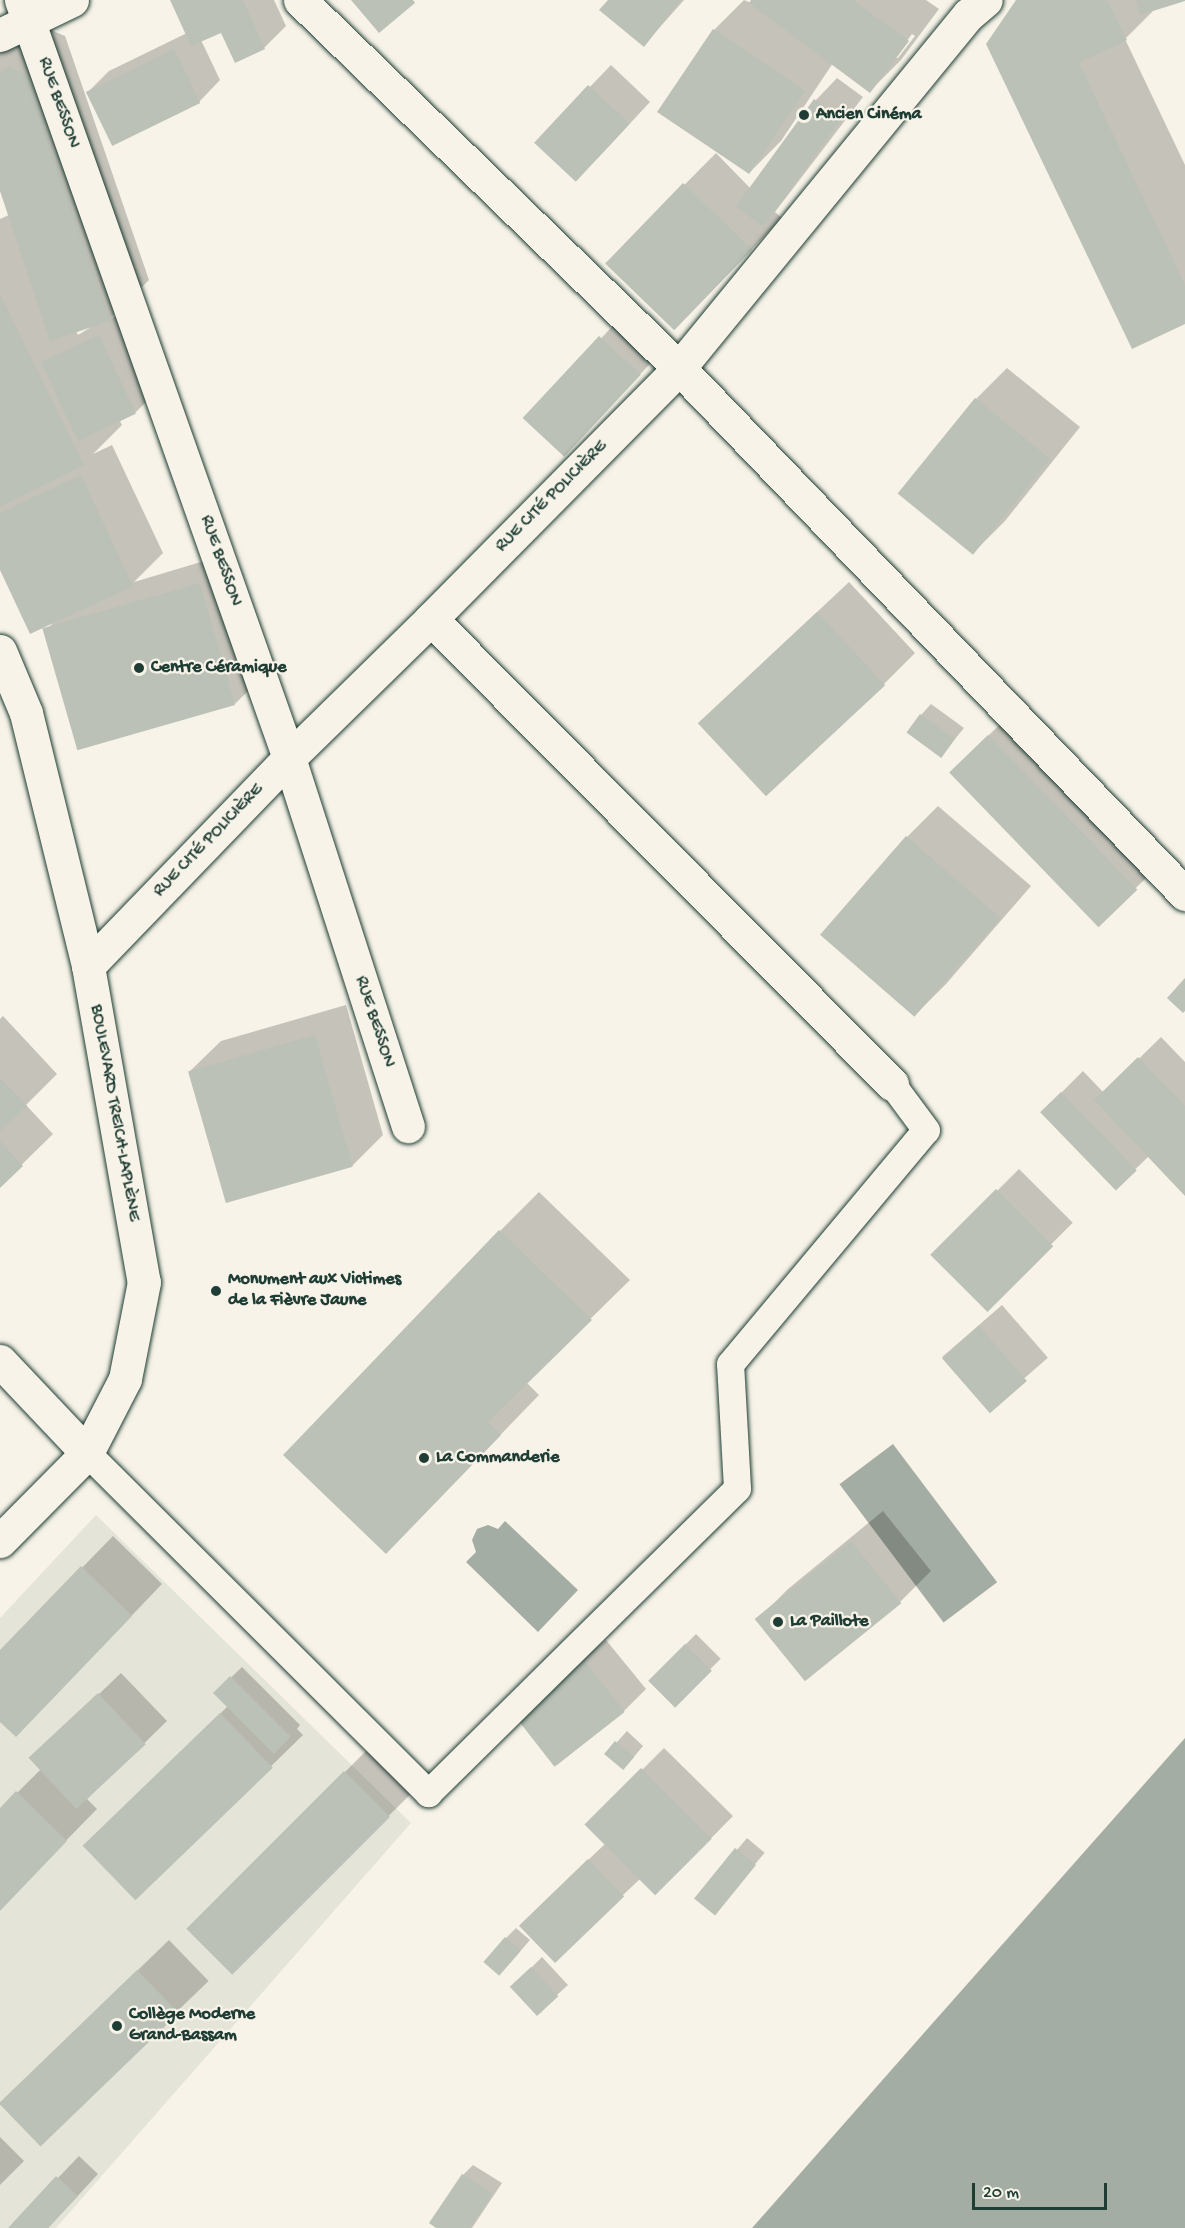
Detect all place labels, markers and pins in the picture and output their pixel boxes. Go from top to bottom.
place label: Ancien Cinéma [816,104,922,126]
marker: Ancien Cinéma [797,108,811,122]
place label: Centre Céramique [151,657,286,679]
marker: Centre Céramique [132,661,146,675]
place label: Monument aux Victimes de la Fièvre Jaune [228,1270,401,1312]
marker: Monument aux Victimes de la Fièvre Jaune [209,1284,223,1298]
place label: La Commanderie [436,1447,559,1469]
marker: La Commanderie [417,1451,431,1465]
place label: La Paillote [790,1611,869,1633]
marker: La Paillote [771,1615,785,1629]
place label: Collège Moderne Grand-Bassam [129,2005,255,2048]
marker: Collège Moderne Grand-Bassam [110,2019,124,2033]

